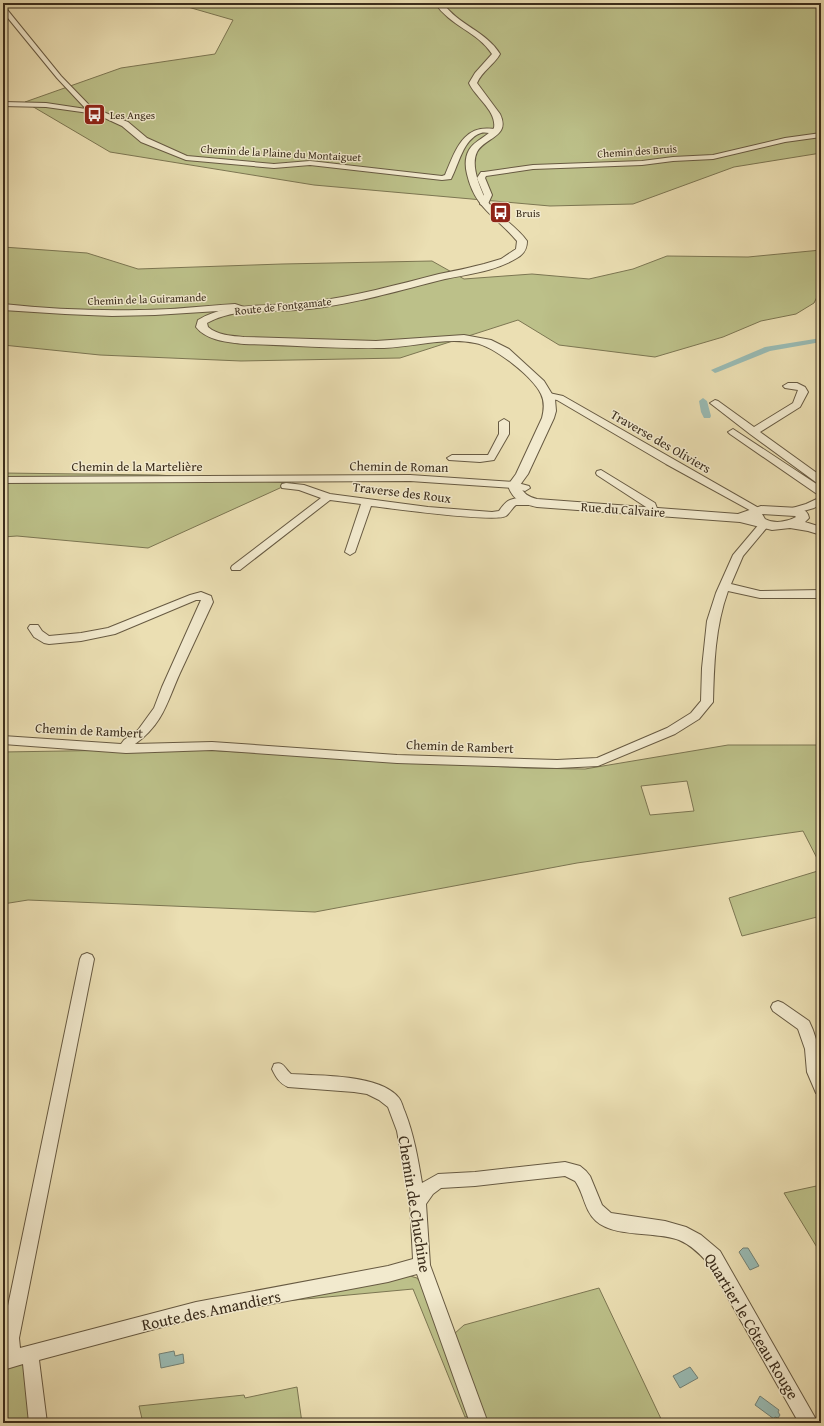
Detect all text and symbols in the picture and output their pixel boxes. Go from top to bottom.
bus stop icon: Les Anges [81,102,107,128]
place label: Les Anges [110,107,155,123]
street label: Chemin des Bruis [597,140,677,162]
street label: Chemin de la Plaine du Montaiguet [200,141,362,165]
bus stop icon: Bruis [487,200,513,226]
place label: Bruis [516,205,540,221]
street label: Chemin de la Guiramande [87,289,207,309]
street label: Route de Fontgamate [234,293,332,319]
street label: Traverse des Oliviers [607,405,715,478]
street label: Chemin de Roman [349,456,449,477]
street label: Chemin de la Martelière [72,457,202,476]
street label: Traverse des Roux [352,477,453,508]
street label: Rue du Calvaire [580,497,666,522]
street label: Chemin de Rambert [35,718,144,743]
street label: Chemin de Rambert [406,735,515,758]
street label: Chemin de Chuchine [392,1134,438,1274]
street label: Quartier le Côteau Rouge [699,1248,805,1404]
street label: Route des Amandiers [139,1284,283,1336]

